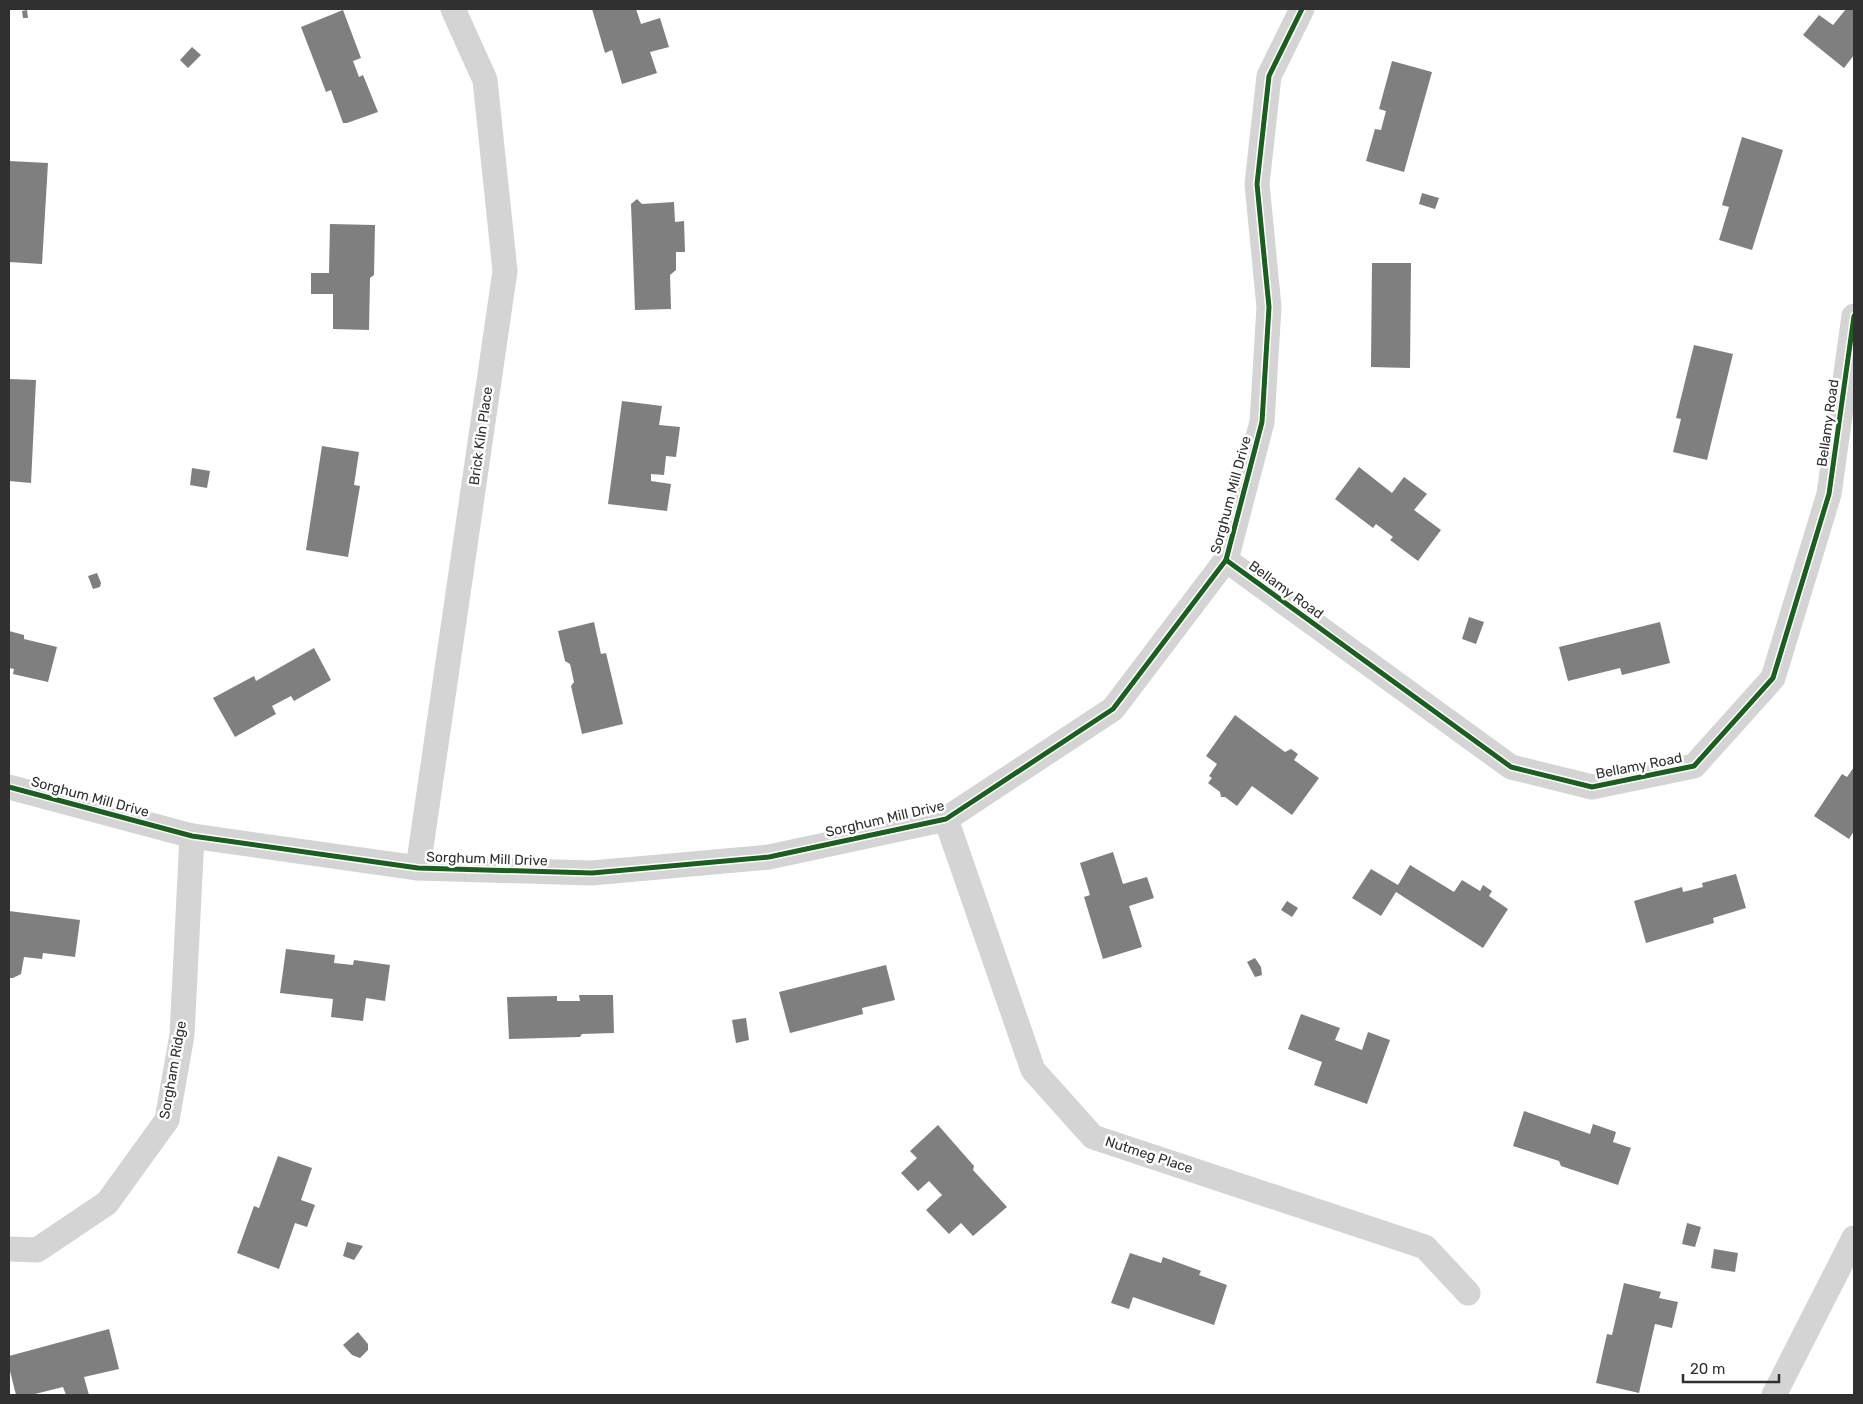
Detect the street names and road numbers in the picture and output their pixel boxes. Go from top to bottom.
street label: Bellamy Road [1813,378,1843,468]
street label: Brick Kiln Place [466,386,496,486]
street label: Sorghum Mill Drive [1207,434,1255,556]
street label: Bellamy Road [1245,557,1327,623]
street label: Bellamy Road [1594,749,1684,783]
street label: Sorghum Mill Drive [29,773,151,821]
street label: Sorghum Mill Drive [824,797,946,841]
street label: Sorghum Mill Drive [426,848,548,870]
street label: Sorgham Ridge [156,1019,190,1120]
street label: Nutmeg Place [1103,1133,1195,1177]

